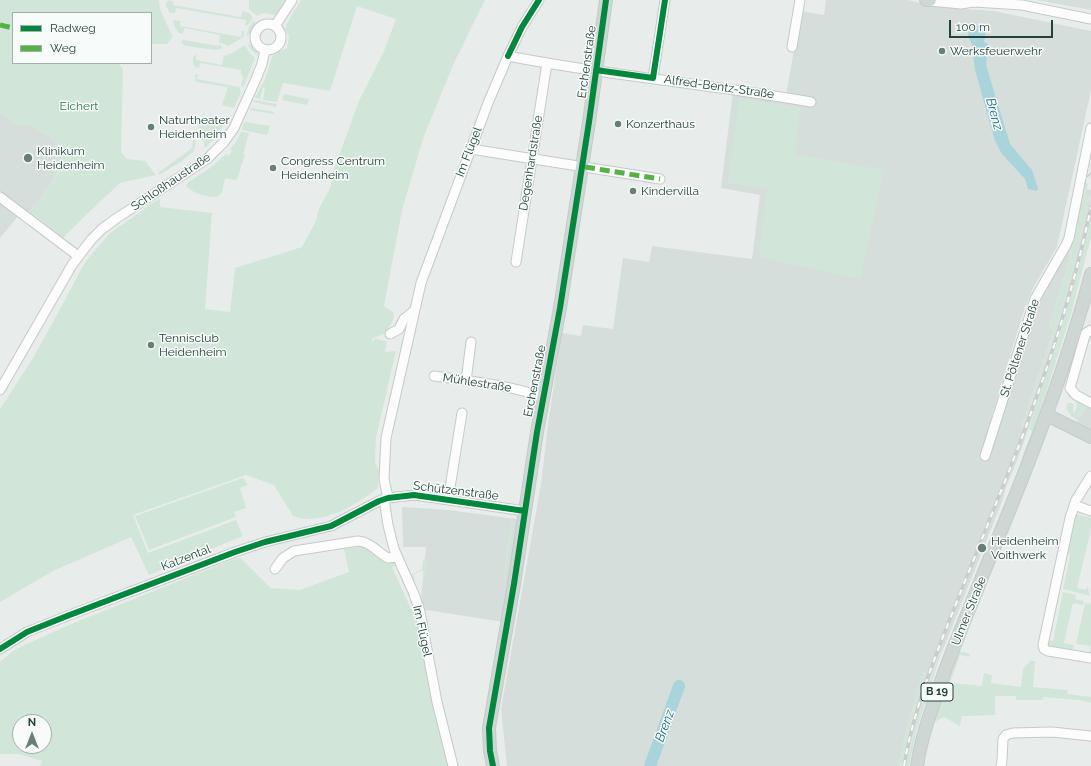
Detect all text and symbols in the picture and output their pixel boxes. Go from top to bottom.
legend [12,12,152,64]
scale bar [951,12,1055,38]
text: 100 m [956,20,990,34]
text: Radweg [50,21,96,35]
street label: Erchenstraße [575,25,599,99]
text: Weg [50,41,76,55]
place label: Werksfeuerwehr [950,44,1042,58]
marker: Werksfeuerwehr [937,46,947,56]
street label: Alfred-Bentz-Straße [663,72,775,102]
water label: Brenz [982,96,1006,132]
park label: Eichert [60,99,98,113]
place label: Naturtheater Heidenheim [159,113,230,141]
street label: Degenhardstraße [516,114,546,212]
place label: Konzerthaus [626,117,695,131]
marker: Konzerthaus [613,119,623,129]
marker: Naturtheater Heidenheim [146,122,156,132]
street label: Im Flügel [453,125,485,179]
place label: Klinikum Heidenheim [37,144,105,172]
street label: Schloßhaustraße [129,150,213,214]
marker: Klinikum Heidenheim [22,152,34,164]
place label: Congress Centrum Heidenheim [281,154,385,182]
marker: Congress Centrum Heidenheim [268,163,278,173]
place label: Kindervilla [641,184,699,198]
marker: Kindervilla [628,186,638,196]
street label: St. Pöltener Straße [997,297,1043,399]
place label: Tennisclub Heidenheim [159,331,227,359]
marker: Tennisclub Heidenheim [146,340,156,350]
street label: Erchenstraße [521,344,549,418]
street label: Mühlestraße [442,370,512,396]
street label: Schützenstraße [412,479,500,503]
place label: Heidenheim Voithwerk [991,534,1059,562]
street label: Katzental [159,542,213,574]
marker: Heidenheim Voithwerk [976,542,988,554]
street label: Ulmer Straße [949,574,989,648]
street label: Im Flügel [410,604,434,658]
road number: B 19 [921,683,953,701]
water label: Brenz [652,708,678,744]
north arrow [12,714,52,754]
text: N [28,716,36,729]

